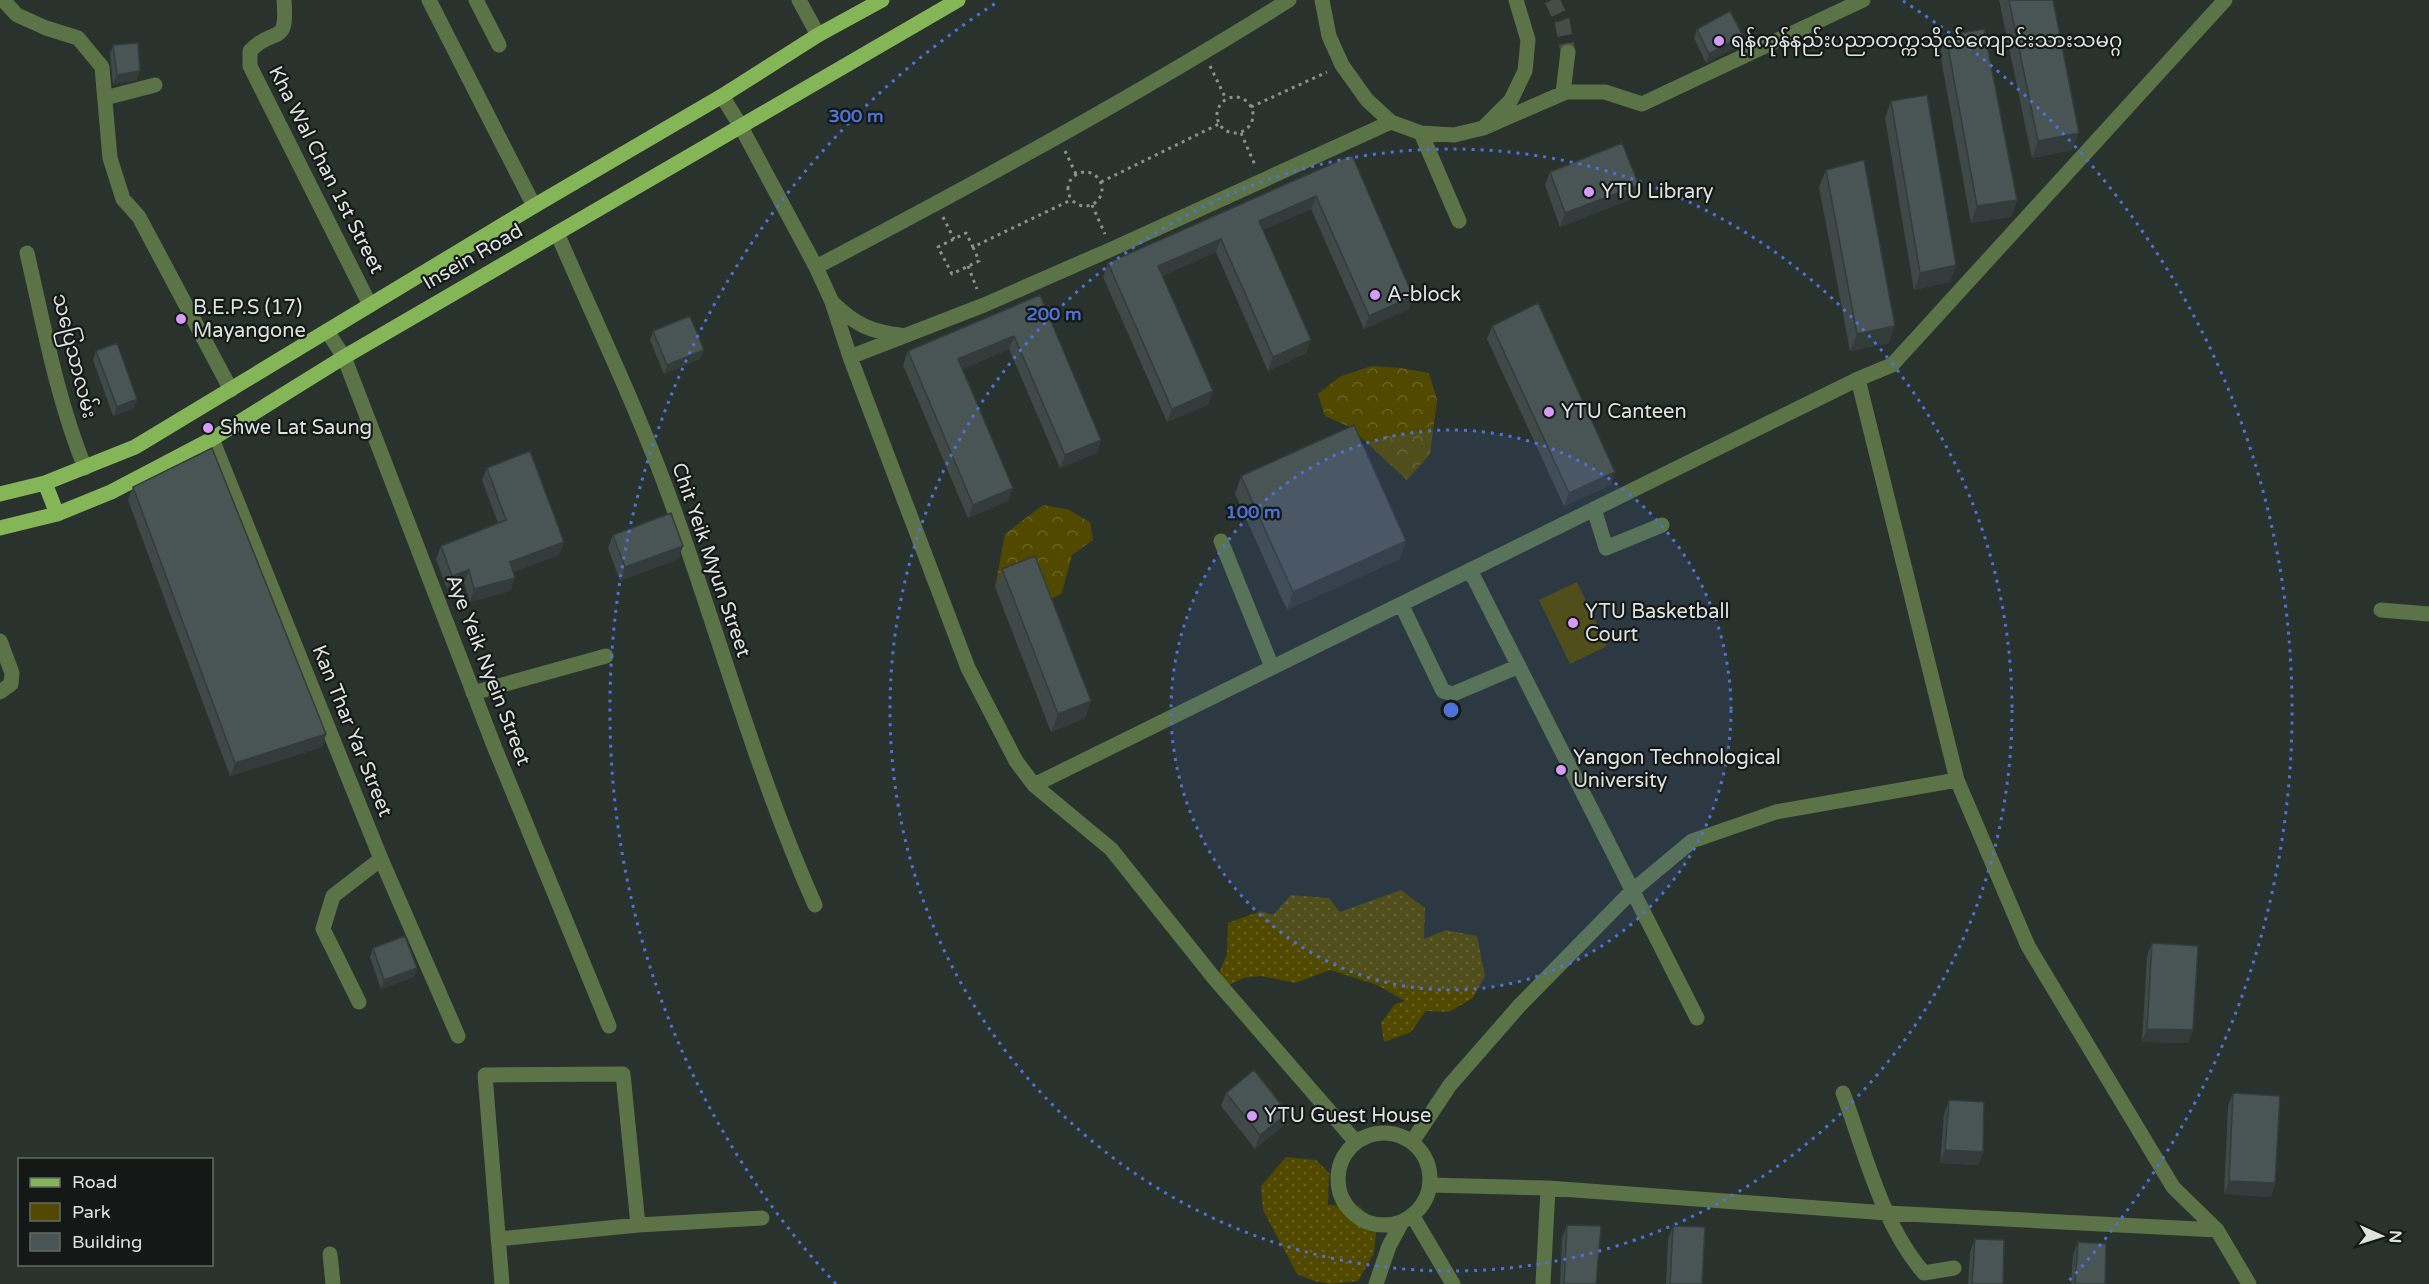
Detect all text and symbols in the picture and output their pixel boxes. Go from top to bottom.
place label: ရန်ကုန်နည်းပညာတက္ကသိုလ်ကျောင်းသားသမဂ္ဂ [1731,26,2122,57]
marker: ရန်ကုန်နည်းပညာတက္ကသိုလ်ကျောင်းသားသမဂ္ဂ [1712,34,1726,48]
street label: Kha Wal Chan 1st Street [263,62,389,278]
text: 300 m [828,105,884,127]
place label: YTU Library [1601,180,1714,204]
marker: YTU Library [1582,185,1596,199]
street label: Insein Road [419,219,527,295]
place label: A-block [1387,283,1461,307]
marker: A-block [1368,288,1382,302]
street label: သပြေသာလမ်း [44,290,104,422]
place label: B.E.P.S (17) Mayangone [193,296,306,343]
text: 200 m [1026,303,1082,325]
marker: B.E.P.S (17) Mayangone [174,312,188,326]
place label: YTU Canteen [1561,400,1687,424]
marker: YTU Canteen [1542,405,1556,419]
place label: Shwe Lat Saung [220,416,372,440]
marker: Shwe Lat Saung [201,421,215,435]
street label: Chit Yeik Myun Street [666,460,756,661]
text: 100 m [1225,501,1281,523]
street label: Aye Yeik Nyein Street [441,571,536,769]
place label: YTU Basketball Court [1585,600,1729,647]
marker: YTU Basketball Court [1566,616,1580,630]
street label: Kan Thar Yar Street [307,642,397,821]
centre of rings [1441,700,1461,720]
place label: Yangon Technological University [1573,746,1781,793]
marker: Yangon Technological University [1554,763,1568,777]
place label: YTU Guest House [1264,1104,1431,1128]
marker: YTU Guest House [1245,1109,1259,1123]
legend [18,1158,213,1266]
text: Road [72,1171,117,1193]
text: Park [72,1201,111,1223]
north arrow [2351,1206,2411,1266]
text: N [2385,1230,2405,1244]
text: Building [72,1231,142,1253]

